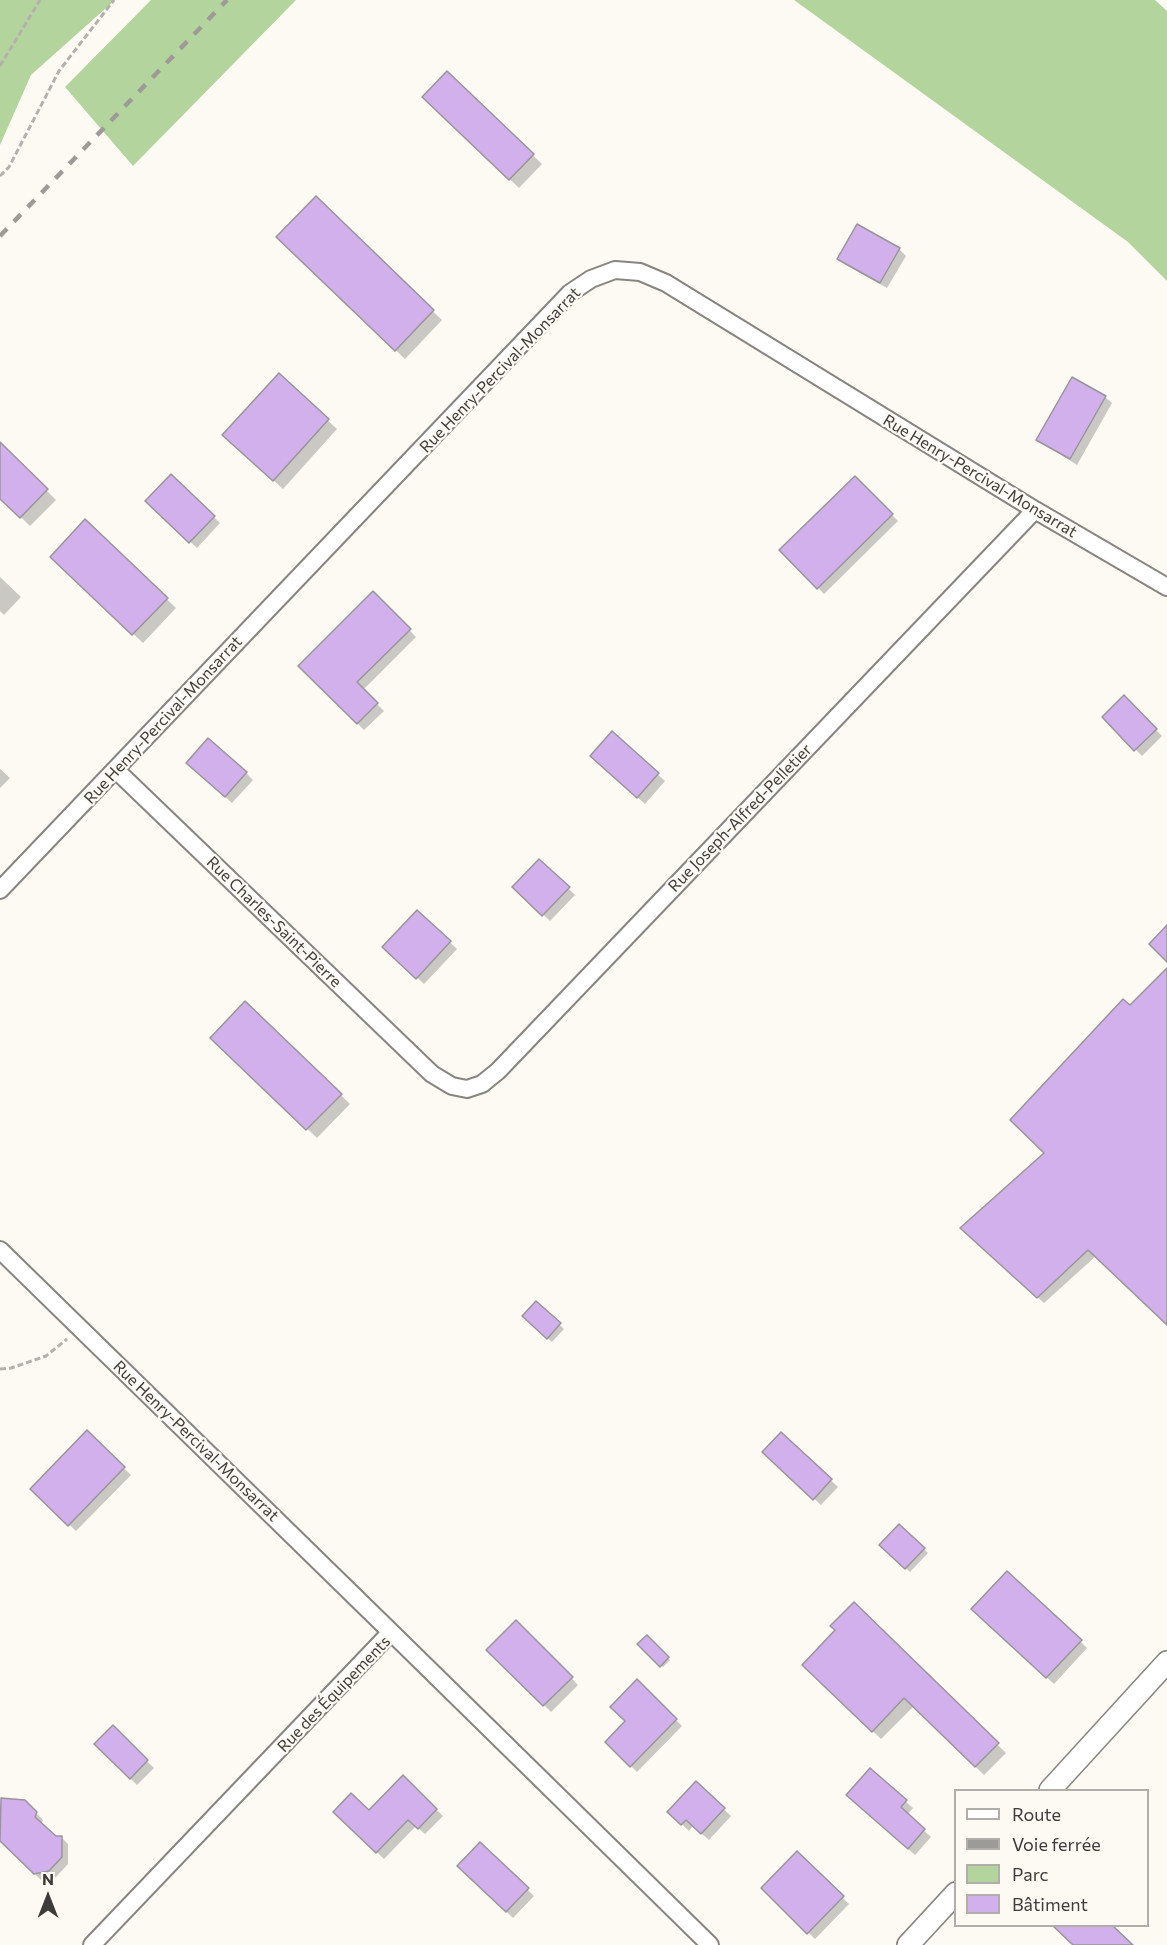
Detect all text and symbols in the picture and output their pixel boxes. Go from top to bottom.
street label: Rue Henry-Percival-Monsarrat [416,283,584,457]
street label: Rue Henry-Percival-Monsarrat [880,410,1080,542]
street label: Rue Henry-Percival-Monsarrat [80,632,246,808]
street label: Rue Joseph-Alfred-Pelletier [664,740,816,896]
street label: Rue Charles-Saint-Pierre [202,852,346,992]
street label: Rue Henry-Percival-Monsarrat [109,1357,283,1525]
street label: Rue des Équipements [273,1632,395,1756]
legend [954,1789,1149,1927]
text: Route [1012,1803,1061,1825]
text: Voie ferrée [1012,1833,1101,1855]
text: Parc [1012,1863,1049,1885]
north arrow [18,1867,78,1927]
text: N [42,1869,54,1888]
text: Bâtiment [1012,1893,1088,1915]

